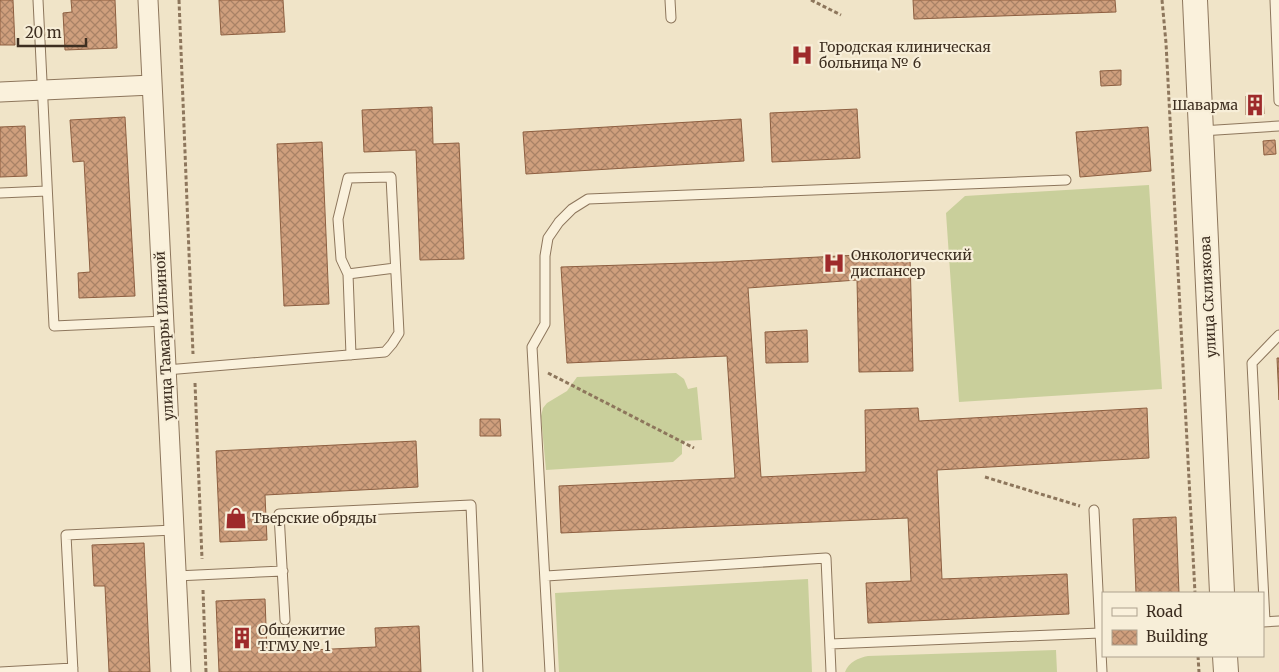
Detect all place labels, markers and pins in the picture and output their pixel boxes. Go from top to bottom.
place label: Городская клиническая больница № 6 [819,38,991,72]
hospital icon: Городская клиническая больница № 6 [789,42,815,68]
building icon: Шаварма [1242,92,1268,118]
place label: Шаварма [1172,96,1238,114]
place label: Онкологический диспансер [850,246,972,280]
hospital icon: Онкологический диспансер [821,250,847,276]
shop icon: Тверские обряды [223,505,249,531]
place label: Тверские обряды [252,509,377,527]
place label: Общежитие ТГМУ № 1 [258,621,345,655]
building icon: Общежитие ТГМУ № 1 [229,625,255,651]

